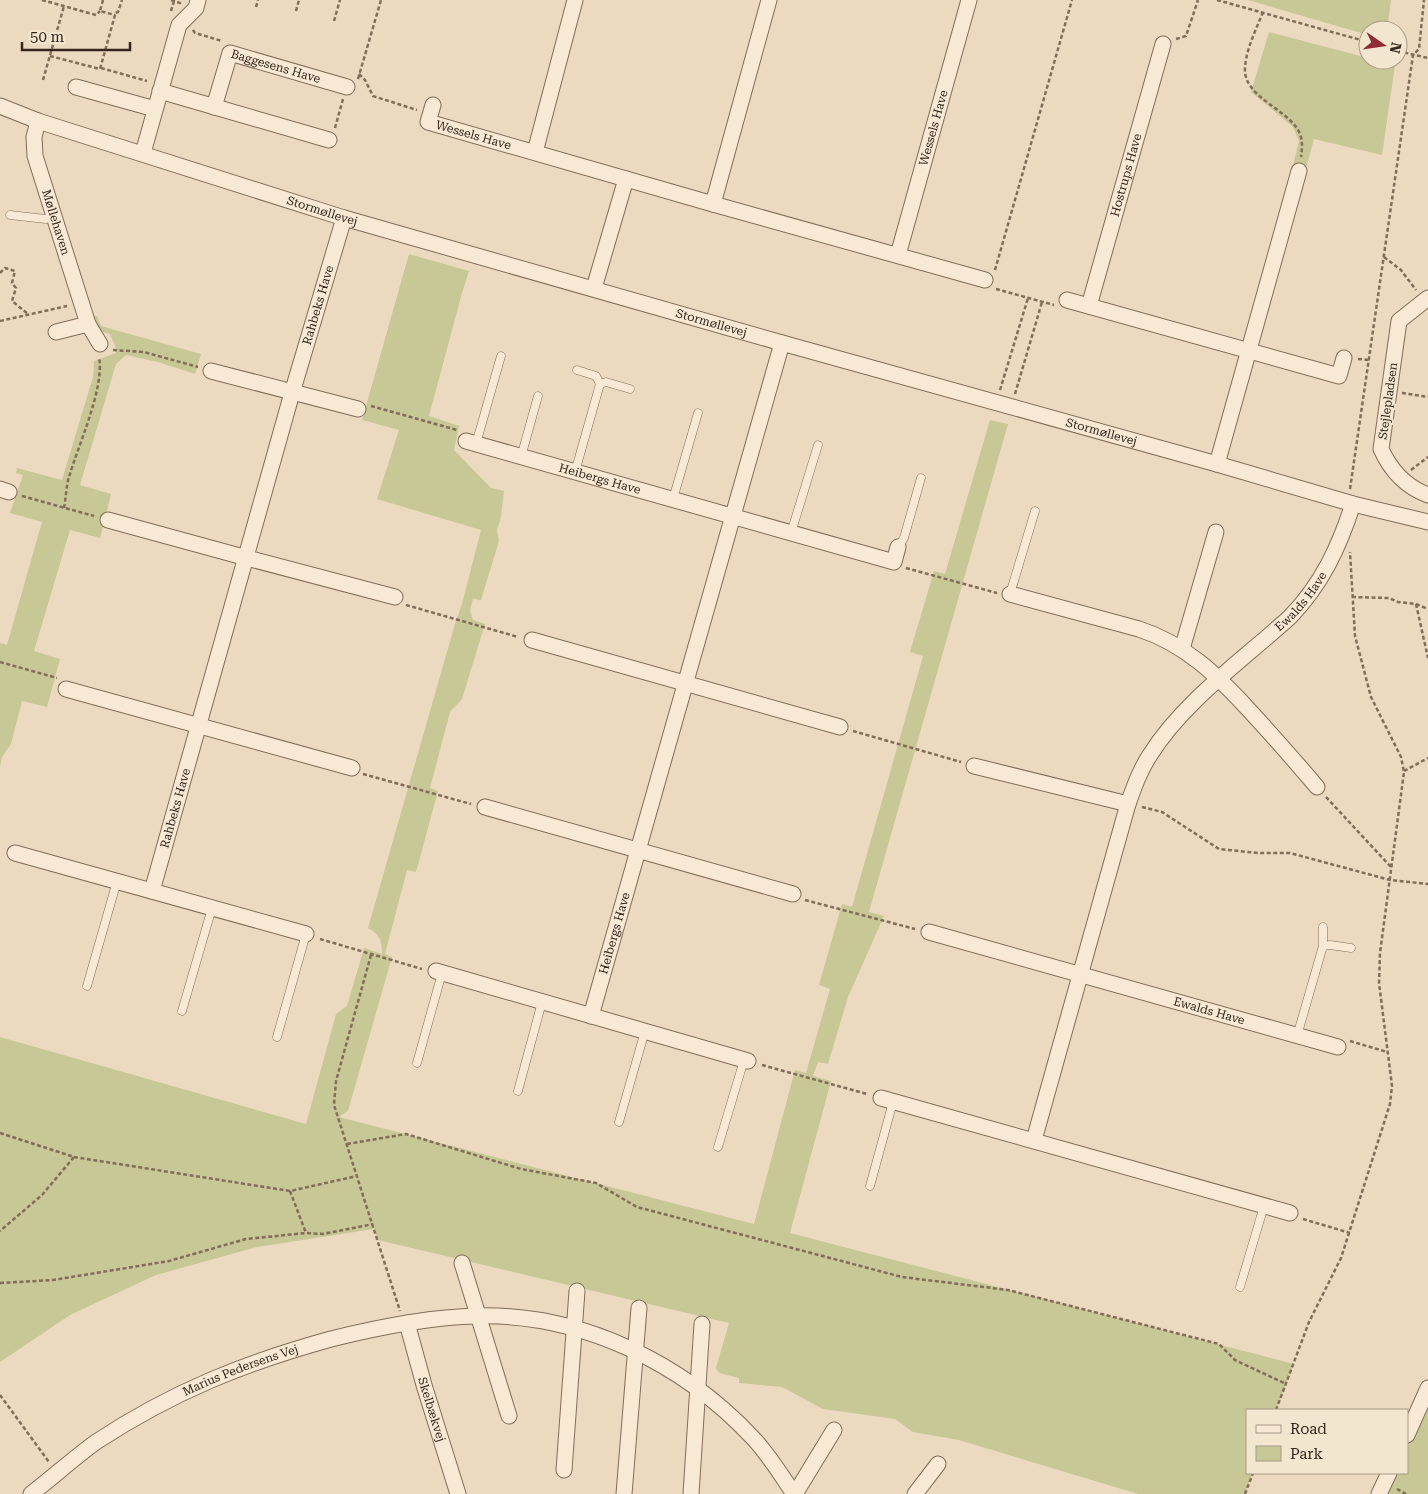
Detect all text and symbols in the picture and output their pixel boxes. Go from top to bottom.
scale bar [22,20,130,52]
north arrow [1358,20,1408,70]
text: 50 m [30,28,65,46]
text: N [1387,41,1405,55]
street label: Baggesens Have [229,47,323,86]
street label: Wessels Have [916,88,951,167]
street label: Wessels Have [434,118,513,153]
street label: Hostrups Have [1108,131,1144,218]
street label: Møllehaven [39,188,73,257]
street label: Stormøllevej [285,193,359,229]
street label: Rahbeks Have [300,263,337,347]
street label: Stormøllevej [674,306,749,340]
street label: Stejlepladsen [1376,361,1400,441]
street label: Stormøllevej [1064,415,1139,448]
street label: Heibergs Have [557,461,643,497]
street label: Ewalds Have [1272,569,1330,634]
street label: Rahbeks Have [157,766,193,850]
street label: Heibergs Have [596,890,633,976]
street label: Ewalds Have [1172,994,1247,1028]
street label: Marius Pedersens Vej [180,1342,300,1399]
street label: Skelbækvej [415,1376,448,1444]
legend [1246,1409,1408,1474]
text: Road [1290,1420,1327,1438]
text: Park [1290,1445,1324,1463]

